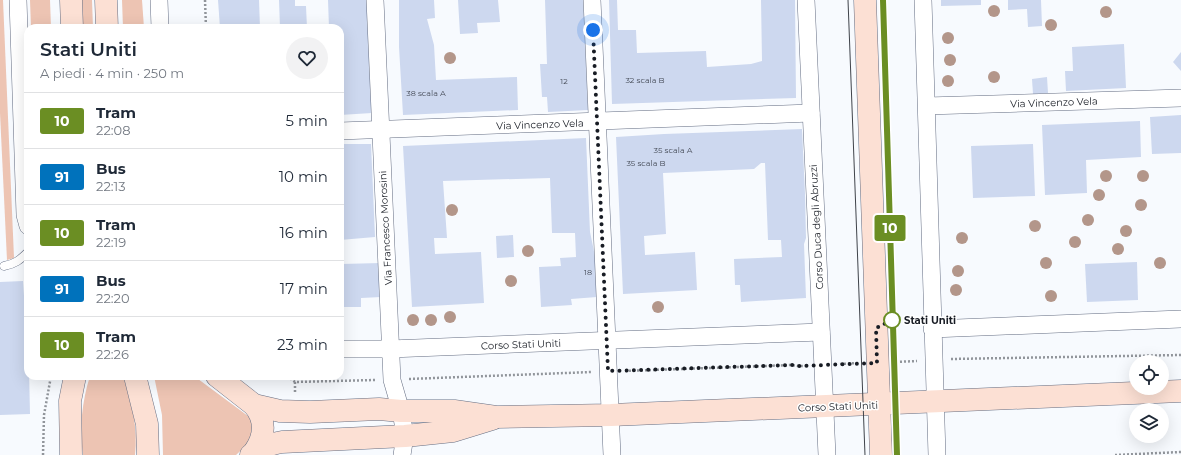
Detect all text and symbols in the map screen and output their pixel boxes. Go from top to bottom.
your location [583,20,603,40]
button: heart [286,37,328,79]
text: Stati Uniti [40,38,137,61]
text: A piedi · 4 min · 250 m [40,65,184,81]
house number: 32 scala B [625,75,665,85]
house number: 12 [560,76,568,86]
house number: 38 scala A [406,88,446,98]
street label: Via Vincenzo Vela [1010,94,1098,111]
text: Tram [96,103,136,122]
text: 5 min [285,111,328,130]
text: 10 [55,112,70,130]
street label: Via Vincenzo Vela [496,116,584,133]
text: 22:08 [96,122,130,138]
house number: 35 scala A [654,145,693,155]
house number: 35 scala B [626,158,666,168]
text: Bus [96,159,126,178]
street label: Corso Duca degli Abruzzi [807,164,826,290]
text: 10 min [279,167,328,186]
text: 91 [55,168,69,186]
street label: Via Francesco Morosini [376,171,395,285]
text: 22:13 [96,178,126,194]
text: Tram [96,215,136,234]
line badge: 10 [872,215,908,241]
text: 10 [883,219,898,237]
text: 16 min [279,223,328,242]
text: 10 [55,224,70,242]
text: 22:19 [96,234,126,250]
house number: 18 [584,267,592,277]
text: Bus [96,271,126,290]
text: 17 min [280,279,328,298]
text: 91 [55,280,69,298]
text: 22:20 [96,290,130,306]
marker: Stati Uniti [883,311,901,329]
place label: Stati Uniti [904,314,956,327]
text: Tram [96,327,136,346]
text: 23 min [277,335,328,354]
text: 10 [55,336,70,354]
street label: Corso Stati Uniti [481,337,561,352]
text: 22:26 [96,346,129,362]
map controls [1129,355,1169,443]
button: locate [1129,355,1169,395]
street label: Corso Stati Uniti [798,399,878,414]
button: layers [1129,403,1169,443]

